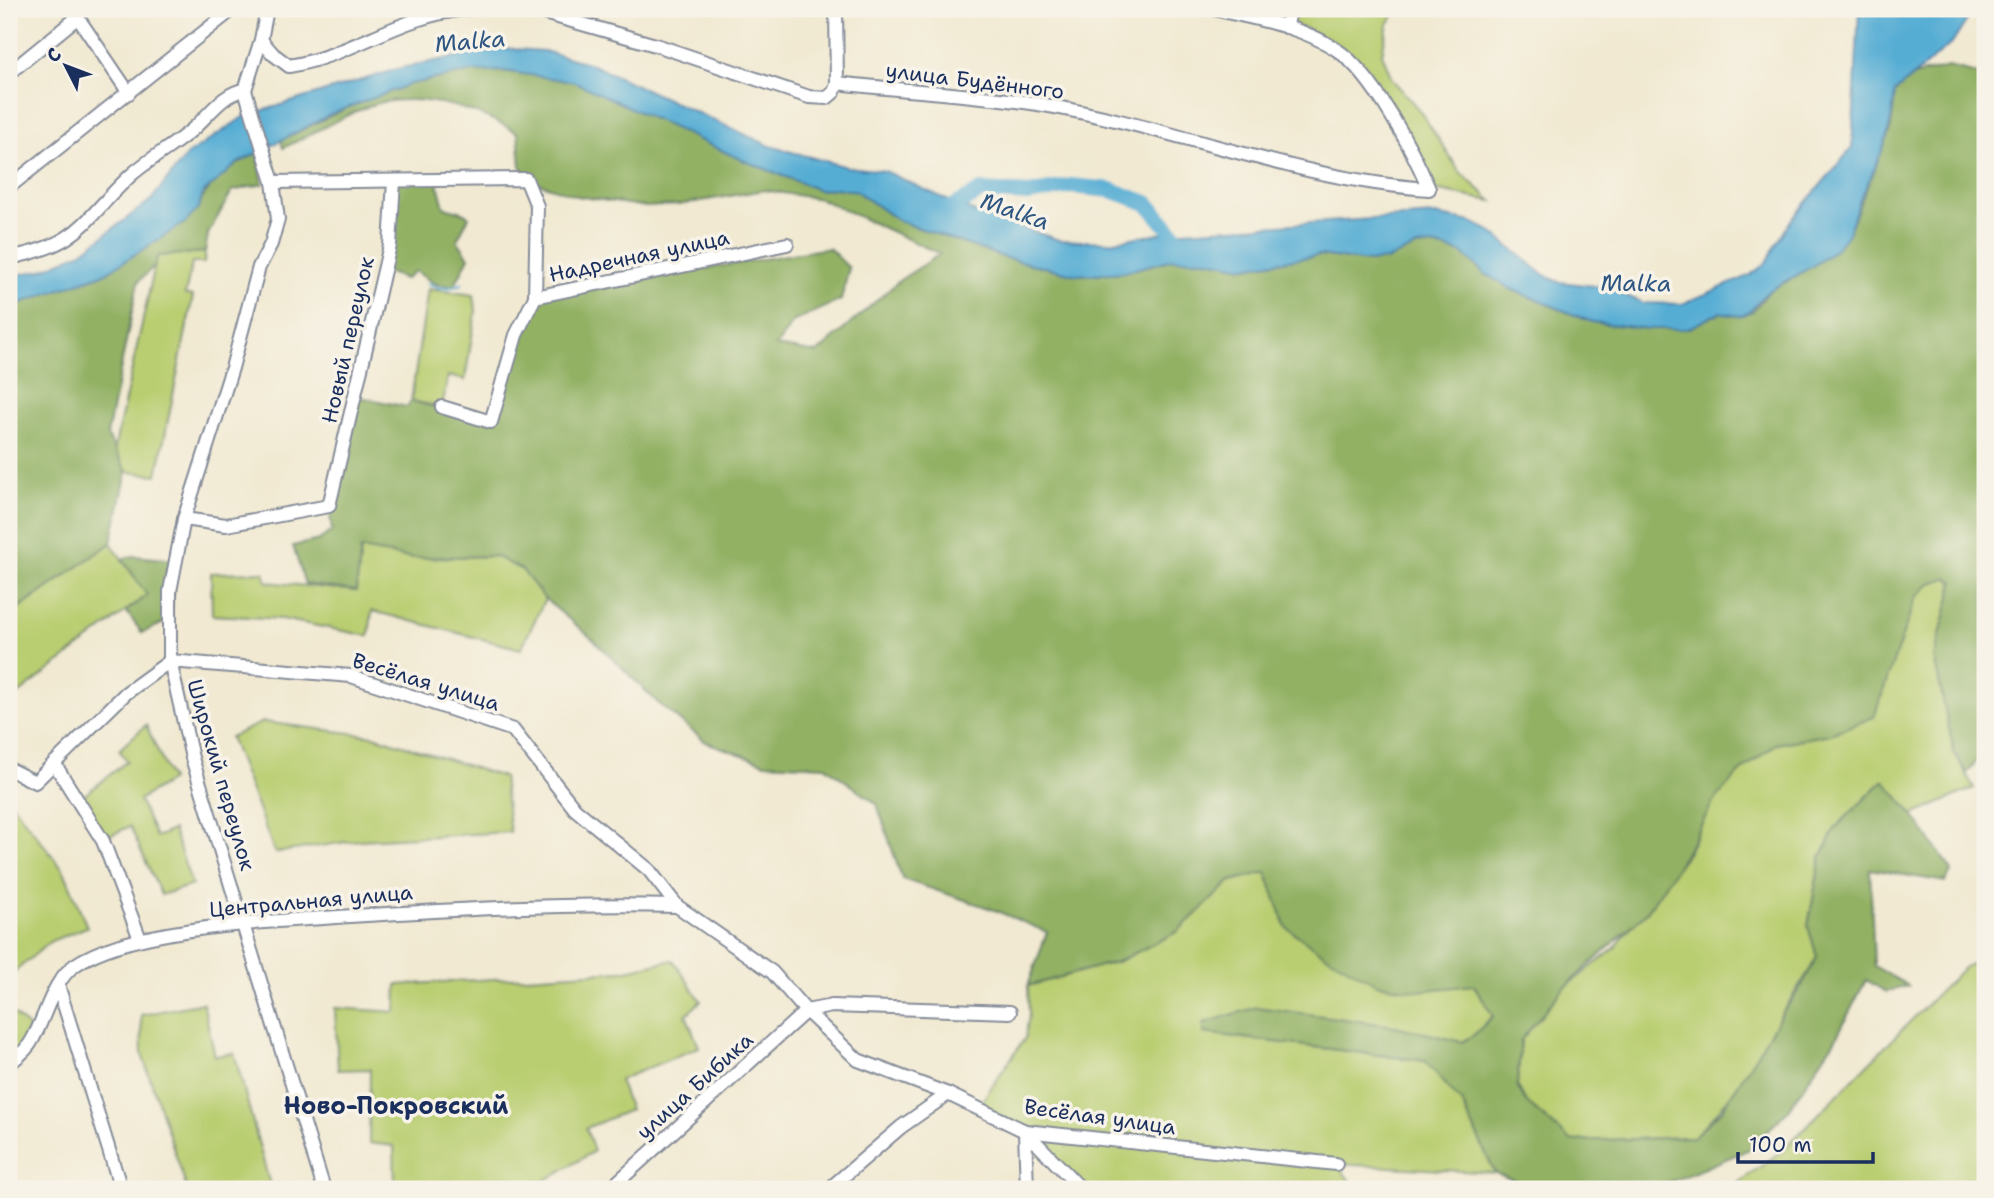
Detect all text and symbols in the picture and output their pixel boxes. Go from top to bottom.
water label: Malka [433,23,507,59]
north arrow [32,32,102,102]
text: С [41,42,67,68]
street label: улица Будённого [884,56,1066,106]
water label: Malka [977,185,1053,237]
street label: Надречная улица [546,223,732,289]
street label: Новый переулок [315,254,381,426]
water label: Malka [1600,267,1672,299]
street label: Весёлая улица [349,646,503,718]
street label: Широкий переулок [180,676,262,874]
street label: Центральная улица [208,878,414,924]
street label: улица Бибика [631,1026,759,1146]
district label: Ново-Покровский [284,1090,509,1122]
street label: Весёлая улица [1022,1093,1178,1141]
scale bar [1738,1121,1873,1165]
text: 100 m [1749,1131,1812,1159]

